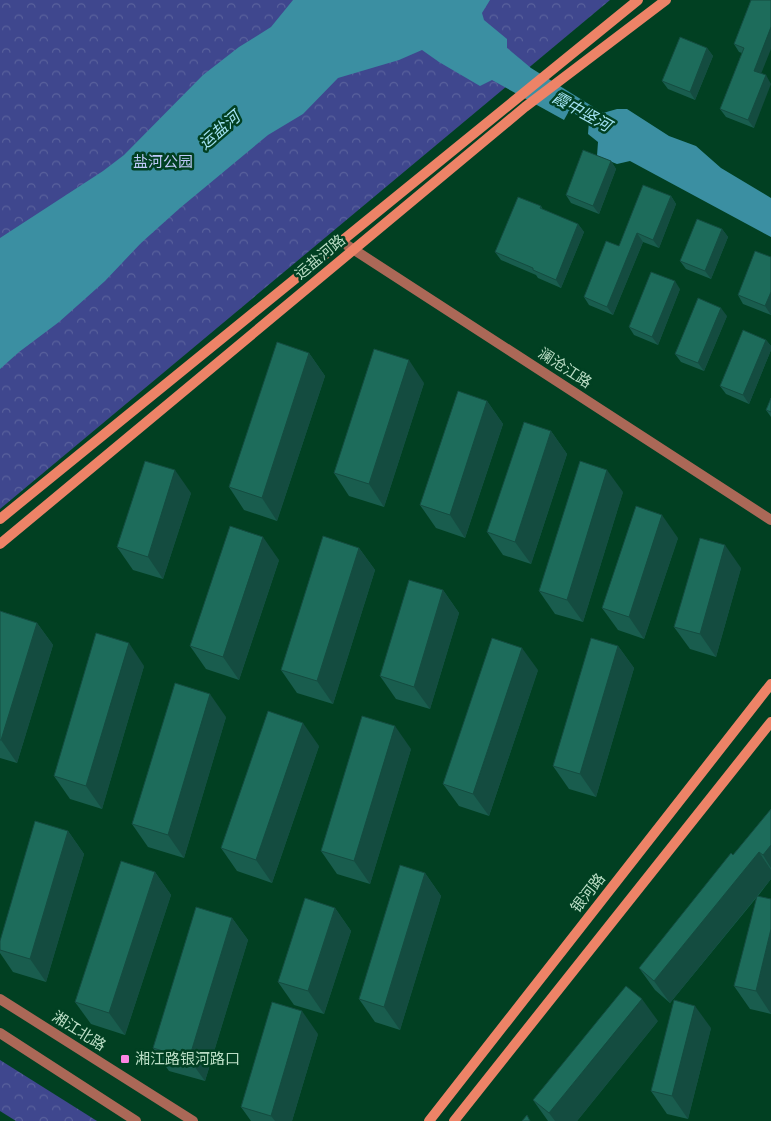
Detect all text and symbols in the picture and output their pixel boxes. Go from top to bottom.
water label: 霞中竖河 [548,87,617,138]
water label: 运盐河 [194,105,247,155]
park label: 盐河公园 [133,152,193,172]
street label: 运盐河路 [291,230,349,284]
street label: 澜沧江路 [534,343,596,393]
street label: 银河路 [566,869,610,917]
street label: 湘江北路 [48,1007,110,1055]
place label: 湘江路银河路口 [135,1049,240,1069]
marker: 湘江路银河路口 [119,1053,131,1065]

